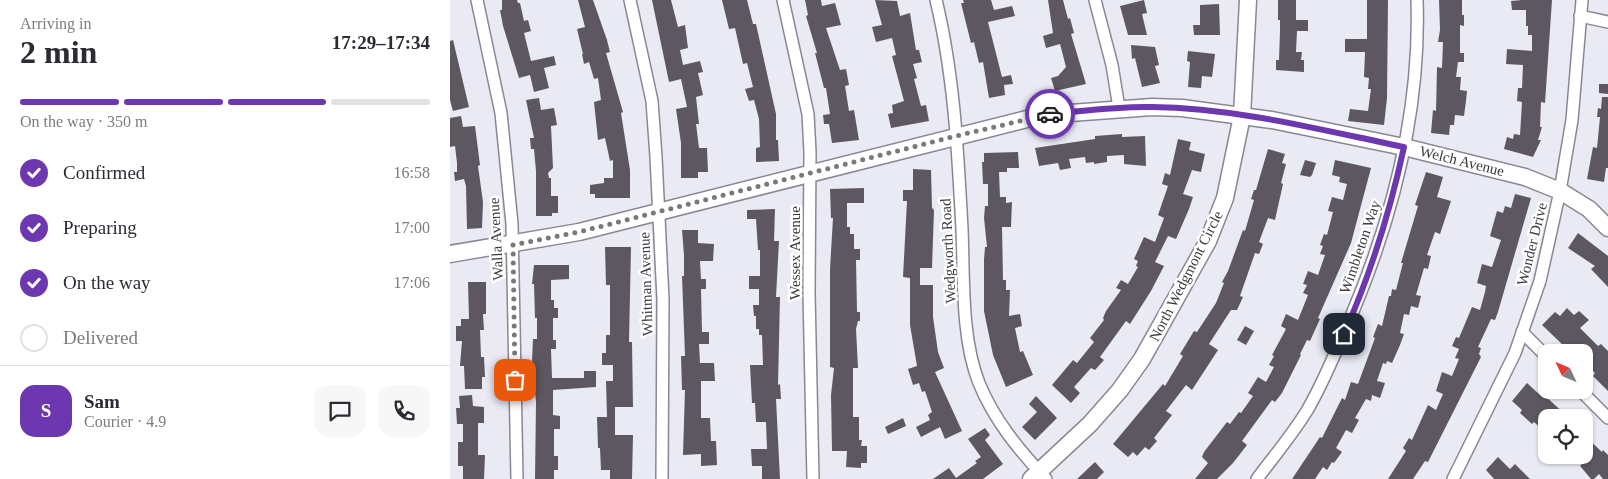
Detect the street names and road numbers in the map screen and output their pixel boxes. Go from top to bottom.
street label: Welch Avenue [1418,143,1506,179]
street label: Walla Avenue [486,197,506,281]
street label: Wedgworth Road [937,198,959,304]
street label: Wimbleton Way [1337,198,1384,296]
street label: Wonder Drive [1514,200,1550,287]
street label: Wessex Avenue [787,206,803,300]
street label: North Wedgmont Circle [1146,208,1226,344]
street label: Whitman Avenue [636,231,656,336]

